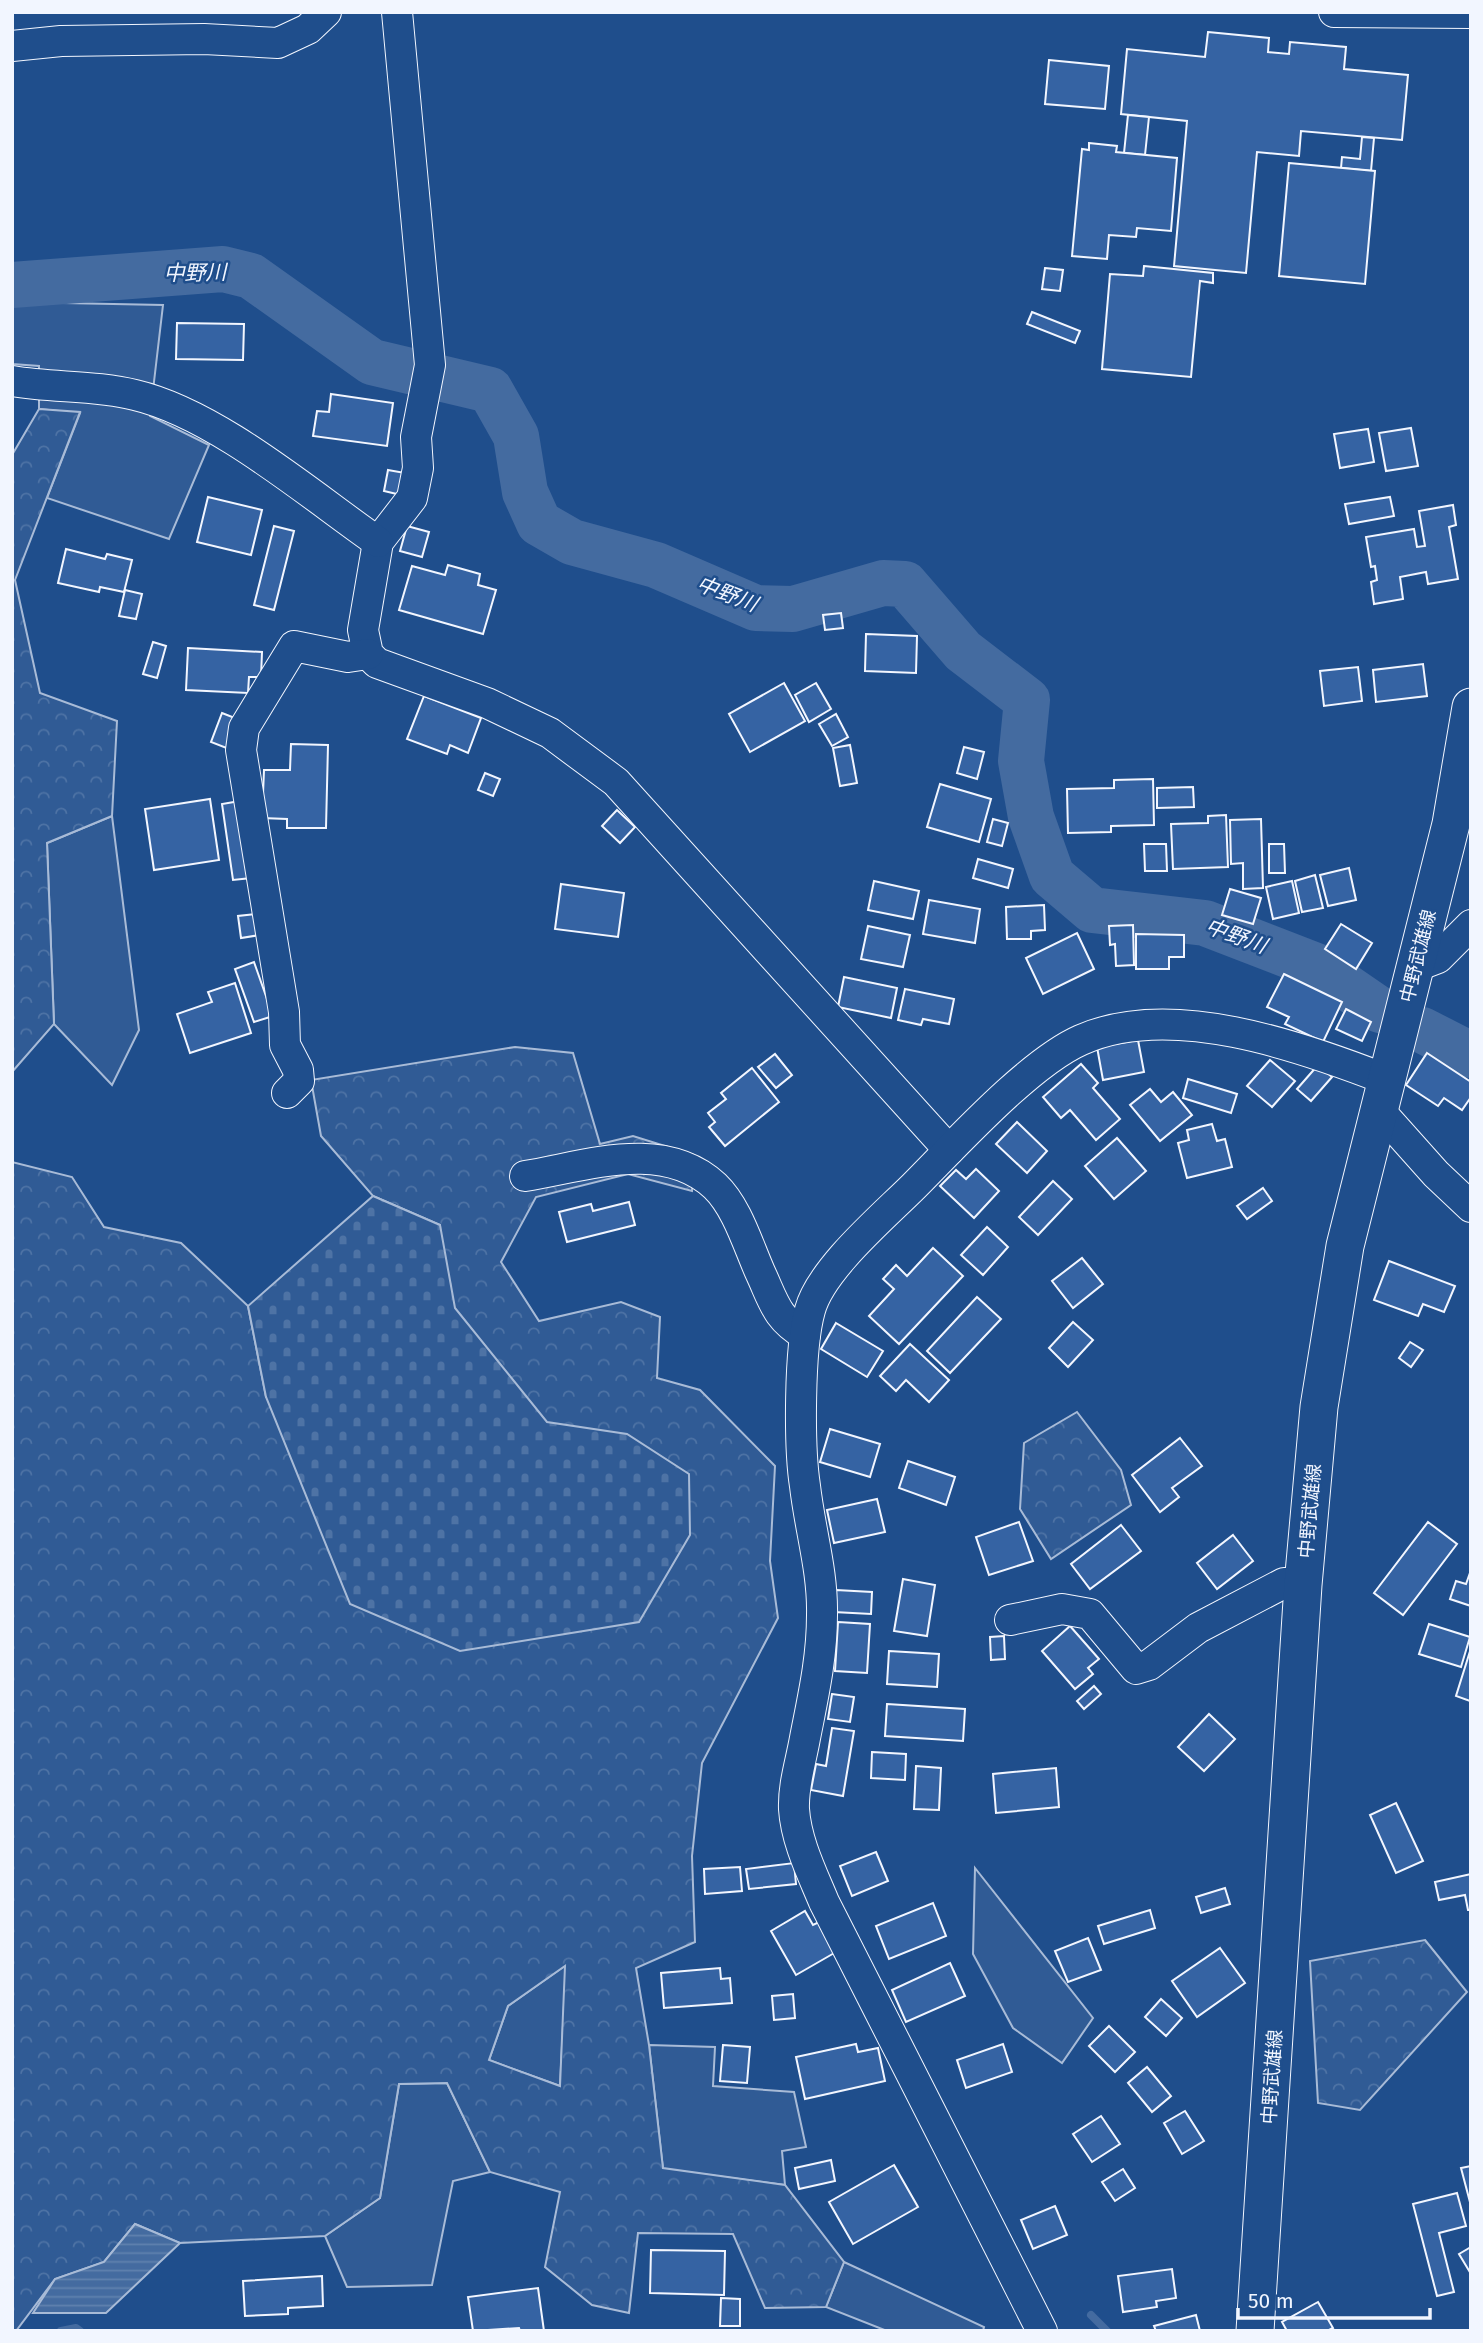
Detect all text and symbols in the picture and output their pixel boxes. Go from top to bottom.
water label: 中野川 [163,259,229,287]
water label: 中野川 [693,571,763,618]
street label: 中野武雄線 [1395,907,1441,1005]
water label: 中野川 [1202,913,1272,960]
street label: 中野武雄線 [1294,1463,1326,1559]
street label: 中野武雄線 [1257,2029,1287,2125]
scale bar [1238,2276,1430,2320]
text: 50 m [1248,2288,1294,2314]

